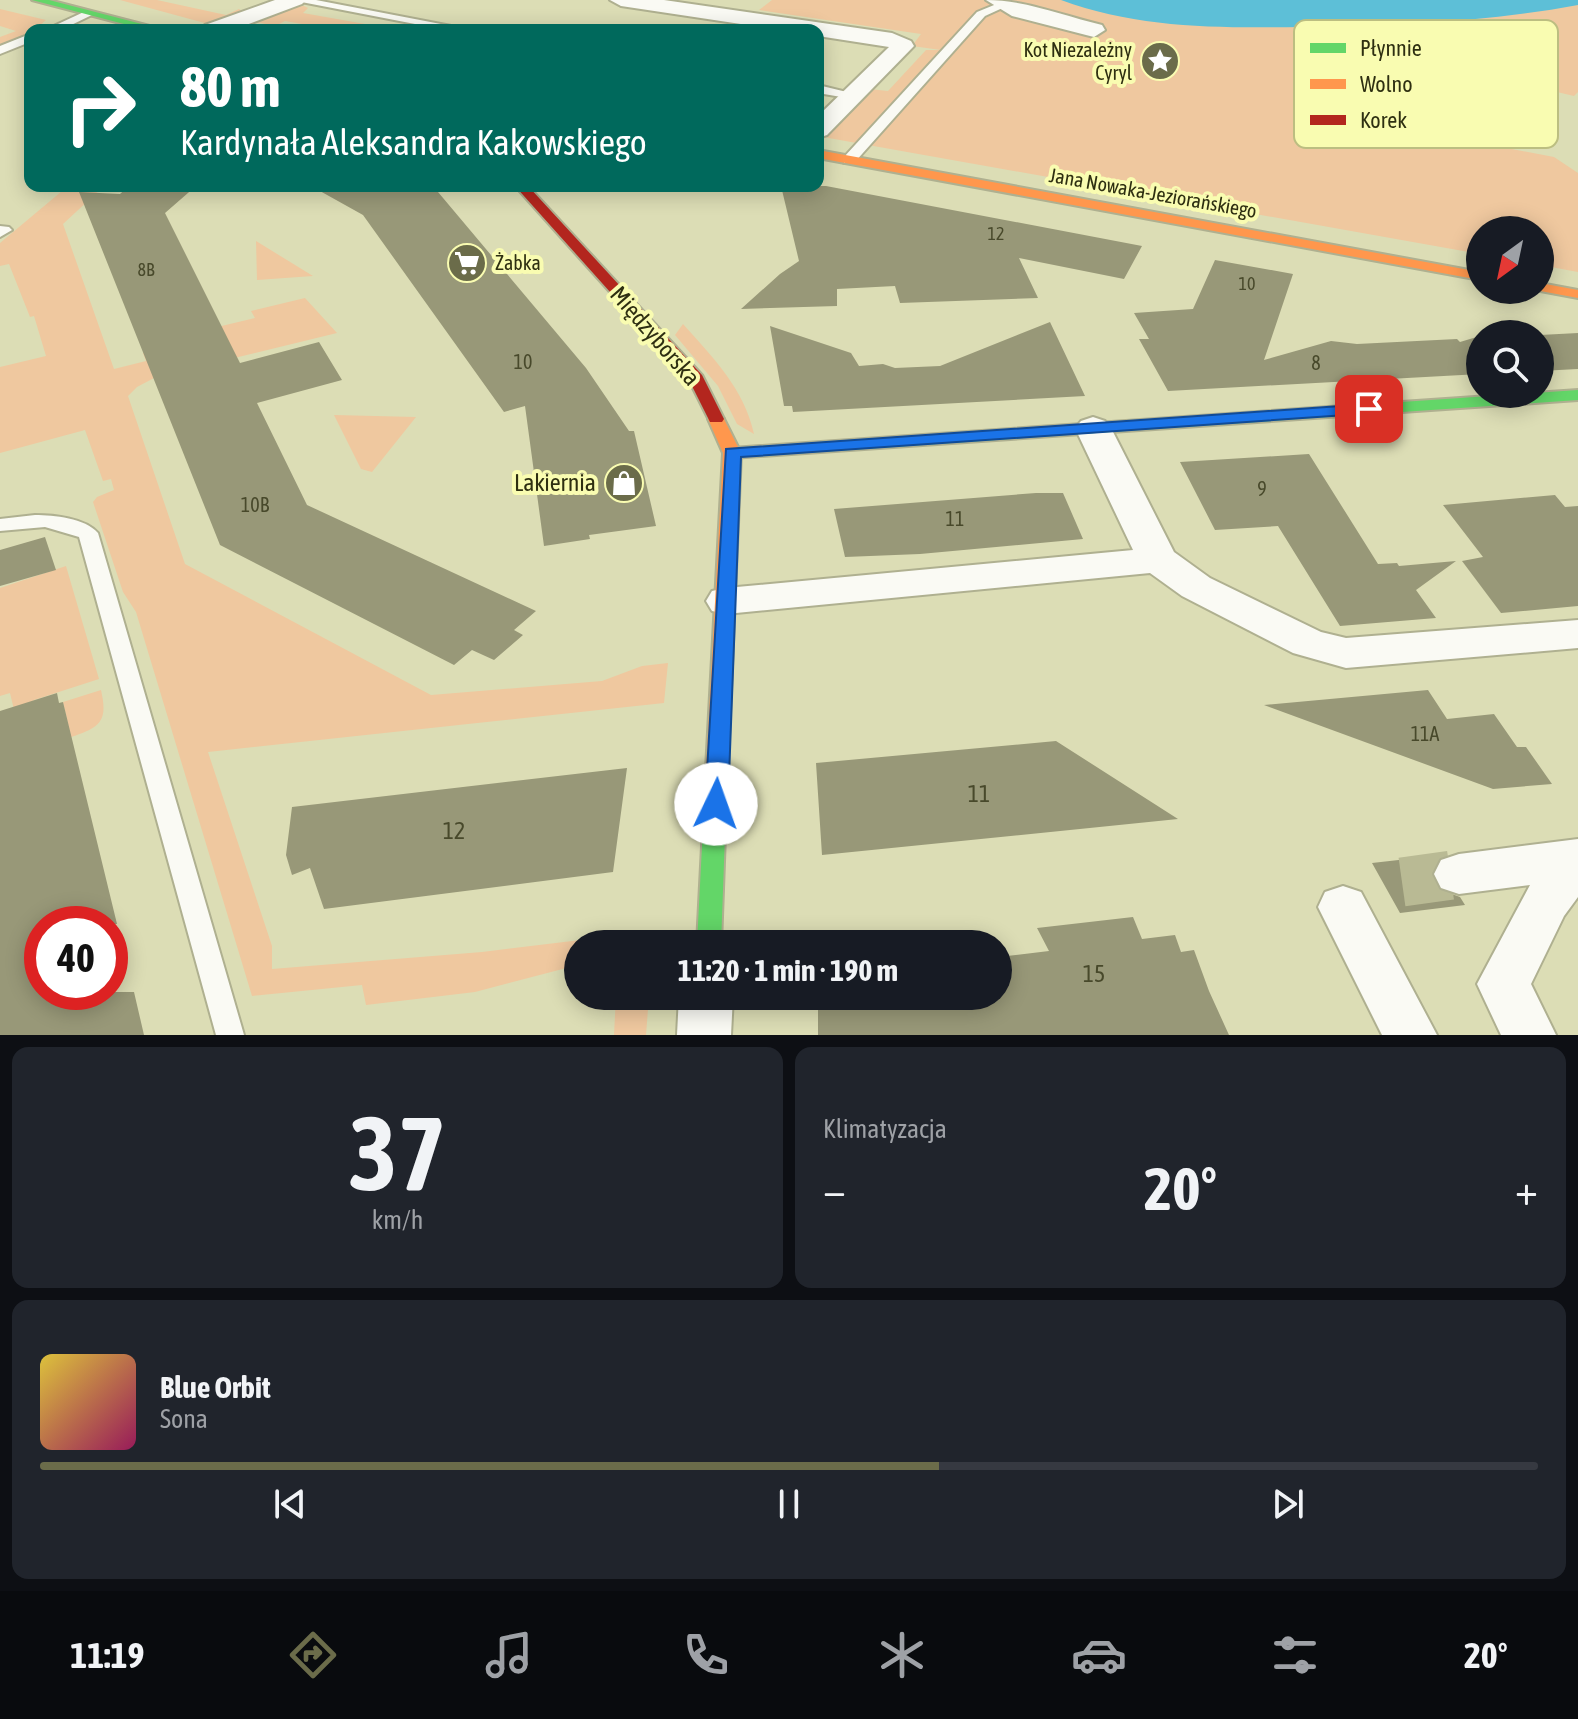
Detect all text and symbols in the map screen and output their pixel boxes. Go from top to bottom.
legend [1294,20,1558,148]
text: Płynnie [1360,35,1422,61]
place label: Kot Niezależny Cyryl [1023,38,1133,84]
place icon: Kot Niezależny Cyryl [1139,40,1181,82]
text: 80 m [180,55,281,119]
icon: right [48,56,152,160]
text: Wolno [1360,71,1412,97]
text: Korek [1360,107,1407,133]
text: Kardynała Aleksandra Kakowskiego [180,121,647,163]
street label: Jana Nowaka-Jeziorańskiego [1048,163,1259,222]
north arrow [1466,216,1554,304]
map controls [1466,216,1554,408]
house number: 12 [988,223,1004,244]
supermarket icon: Żabka [446,242,488,284]
place label: Żabka [495,251,541,274]
house number: 8B [138,259,155,280]
house number: 10 [1239,273,1255,294]
street label: Międzyborska [605,281,706,391]
button: search [1466,320,1554,408]
house number: 10 [514,350,532,373]
house number: 8 [1311,351,1321,374]
pin [1335,375,1403,443]
icon: arrive [1347,387,1391,431]
shop icon: Lakiernia [603,462,645,504]
place label: Lakiernia [514,469,596,496]
house number: 9 [1257,477,1267,500]
house number: 10B [241,493,270,516]
house number: 11 [946,507,964,530]
house number: 11A [1411,722,1439,745]
position arrow [674,762,758,846]
house number: 11 [968,780,990,807]
house number: 12 [443,817,465,844]
speed limit sign: 40 [24,906,128,1010]
text: 11:20 · 1 min · 190 m [678,953,898,987]
house number: 15 [1083,960,1105,987]
text: 37 [349,1093,446,1212]
text: Klimatyzacja [823,1114,947,1144]
text: 20° [1144,1154,1217,1223]
text: − [823,1164,846,1214]
text: + [1515,1164,1538,1214]
text: km/h [372,1205,423,1235]
text: Blue Orbit [160,1370,271,1404]
text: Sona [160,1404,208,1434]
icon: previous [268,1482,312,1526]
icon: pause [767,1482,811,1526]
icon: next [1266,1482,1310,1526]
icon: directions [285,1627,341,1683]
icon: music [481,1627,537,1683]
icon: phone [678,1627,734,1683]
icon: climate [874,1627,930,1683]
icon: car [1071,1627,1127,1683]
icon: filters [1267,1627,1323,1683]
text: 11:19 [70,1634,144,1676]
text: 20° [1464,1634,1508,1676]

